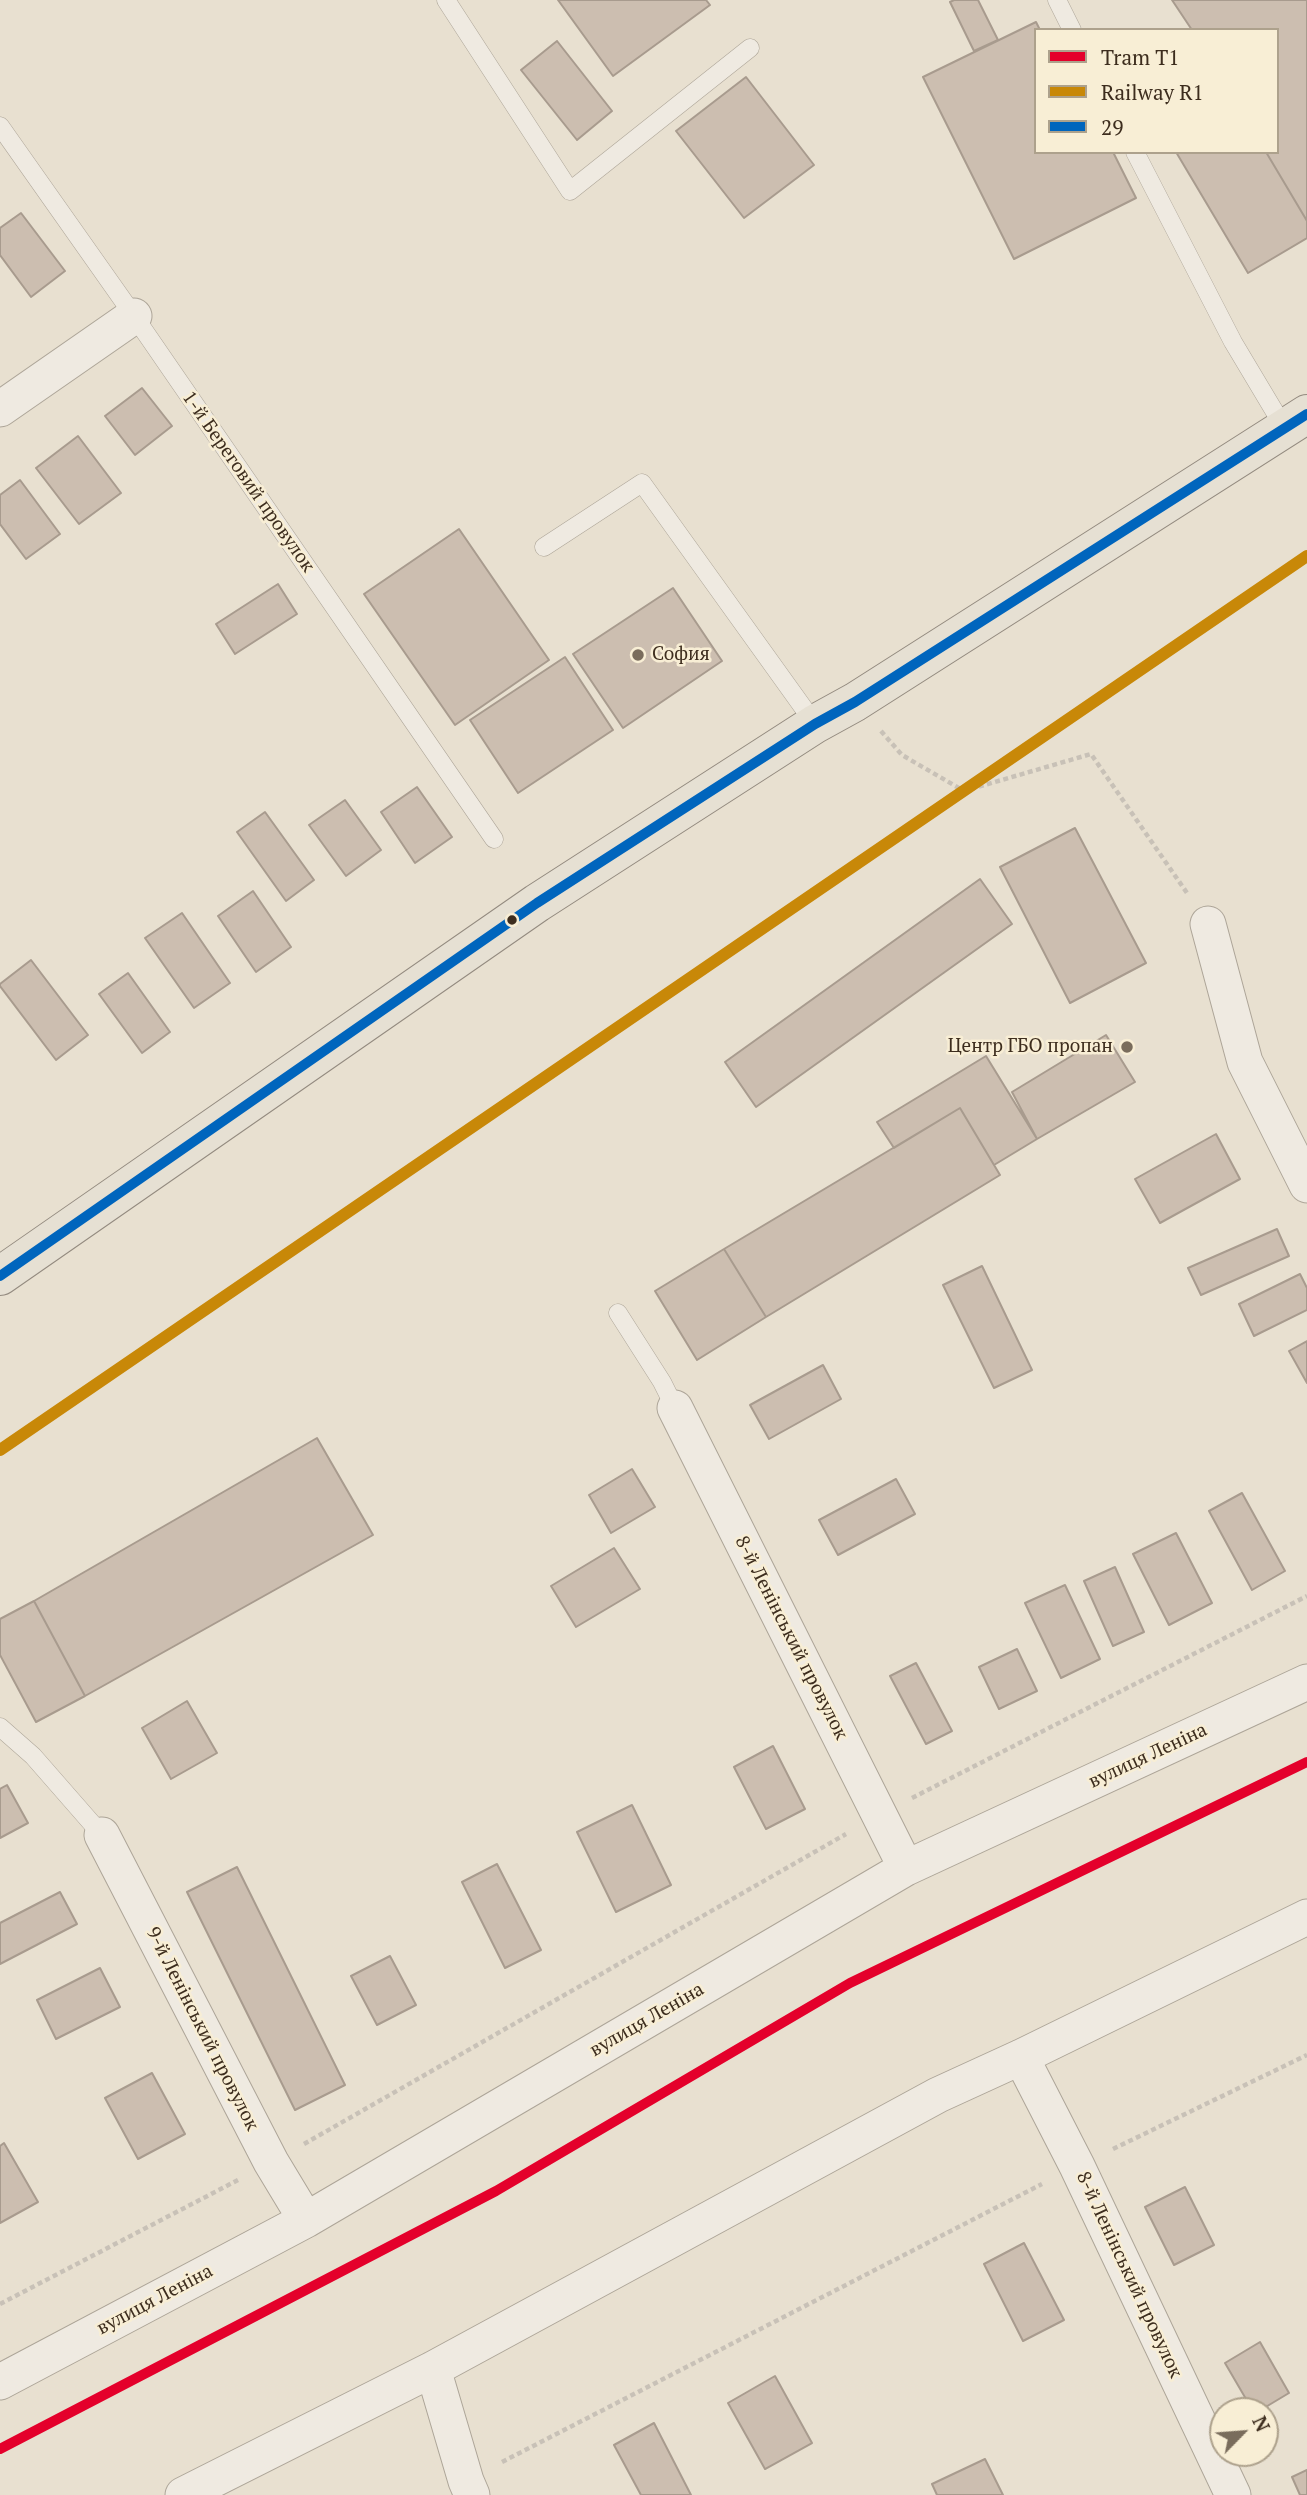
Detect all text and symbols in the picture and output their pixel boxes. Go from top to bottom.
legend [1034,28,1279,154]
text: Tram T1 [1101,43,1179,71]
text: Railway R1 [1101,78,1204,106]
text: 29 [1101,113,1123,141]
street label: 1-й Береговий провулок [177,387,319,577]
place label: София [652,644,710,666]
marker: София [630,647,646,663]
unlabelled marker [505,913,519,927]
place label: Центр ГБО пропан [948,1036,1113,1058]
marker: Центр ГБО пропан [1119,1039,1135,1055]
street label: 8-й Ленінський провулок [730,1532,852,1744]
street label: вулиця Леніна [1085,1719,1211,1793]
street label: 9-й Ленінський провулок [141,1923,263,2135]
street label: вулиця Леніна [586,1978,708,2062]
street label: 8-й Ленінський провулок [1071,2168,1187,2382]
street label: вулиця Леніна [93,2260,217,2340]
north arrow [1209,2397,1279,2467]
text: N [1247,2412,1276,2436]

